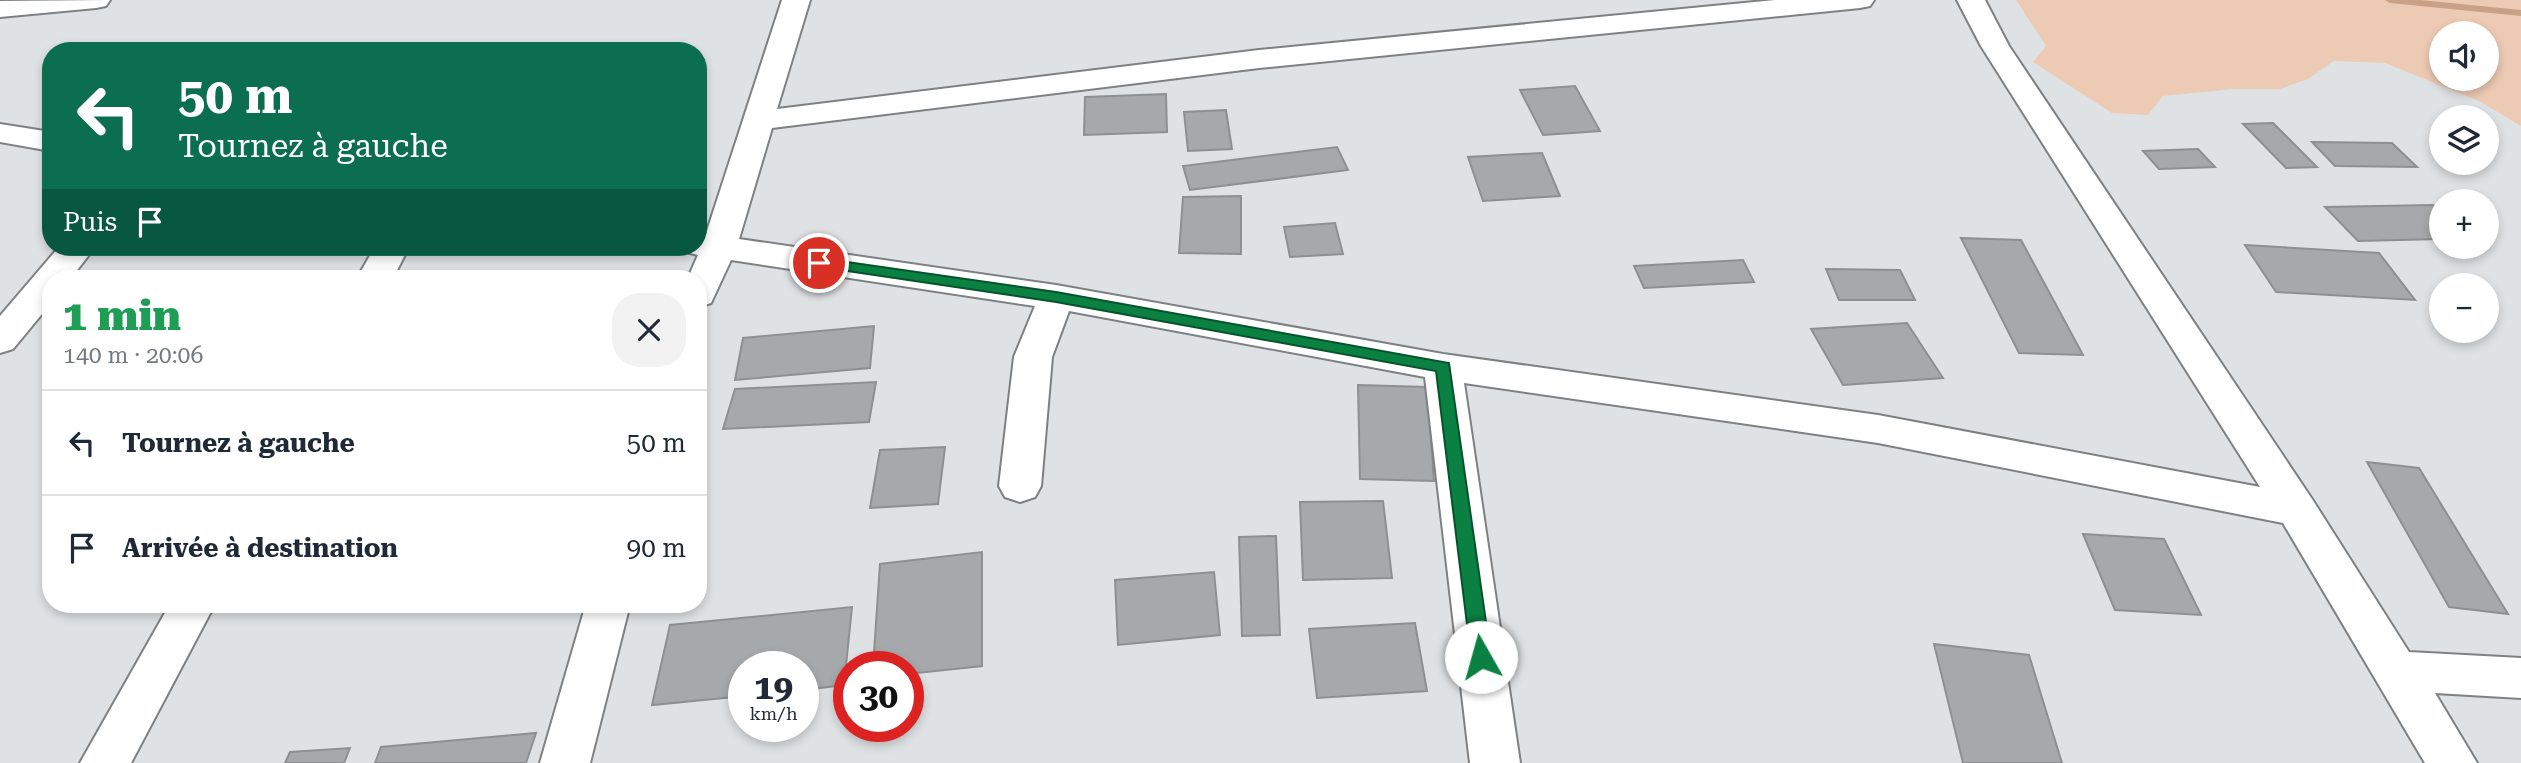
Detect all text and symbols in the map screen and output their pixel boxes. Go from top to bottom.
map controls [2429,21,2499,343]
button: sound [2429,21,2499,91]
text: 50 m [178,68,293,125]
icon: left [63,70,154,161]
button: layers [2429,105,2499,175]
text: Tournez à gauche [178,127,448,165]
button: + [2429,189,2499,259]
icon: arrive [131,203,169,241]
text: Puis [63,207,117,237]
pin [789,233,849,293]
icon: arrive [800,244,838,282]
button: − [2429,273,2499,343]
text: 1 min [63,291,181,340]
button: close [612,293,686,367]
text: 140 m · 20:06 [63,342,203,369]
icon: left [63,424,101,462]
text: Tournez à gauche [122,428,355,458]
text: 50 m [627,428,686,458]
icon: arrive [63,529,101,567]
text: Arrivée à destination [122,533,398,563]
text: 90 m [627,533,686,563]
position arrow [1444,620,1518,694]
speed limit sign: 30 [833,651,924,742]
text: 19 [754,667,793,708]
text: km/h [749,703,798,724]

